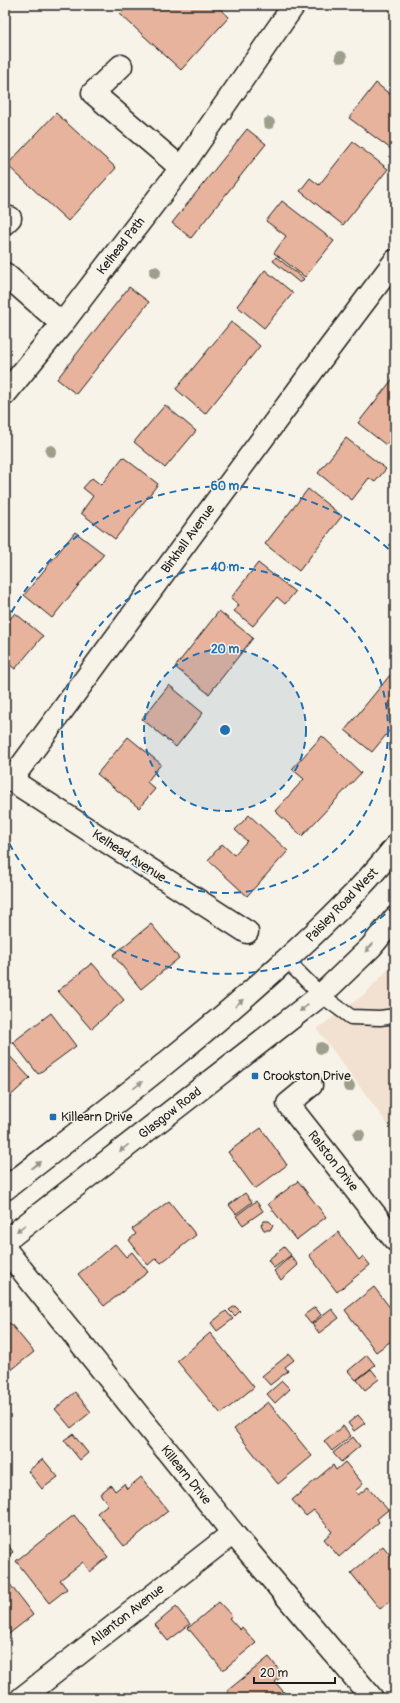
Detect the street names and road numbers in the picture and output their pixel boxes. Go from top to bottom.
street label: Kelhead Path [94,214,148,278]
street label: Birkhall Avenue [158,501,219,576]
street label: Kelhead Avenue [89,826,170,886]
street label: Paisley Road West [303,864,382,945]
street label: Glasgow Road [135,1083,205,1143]
street label: Ralston Drive [304,1128,362,1195]
street label: Killearn Drive [157,1442,215,1508]
street label: Allanton Avenue [87,1581,168,1649]

